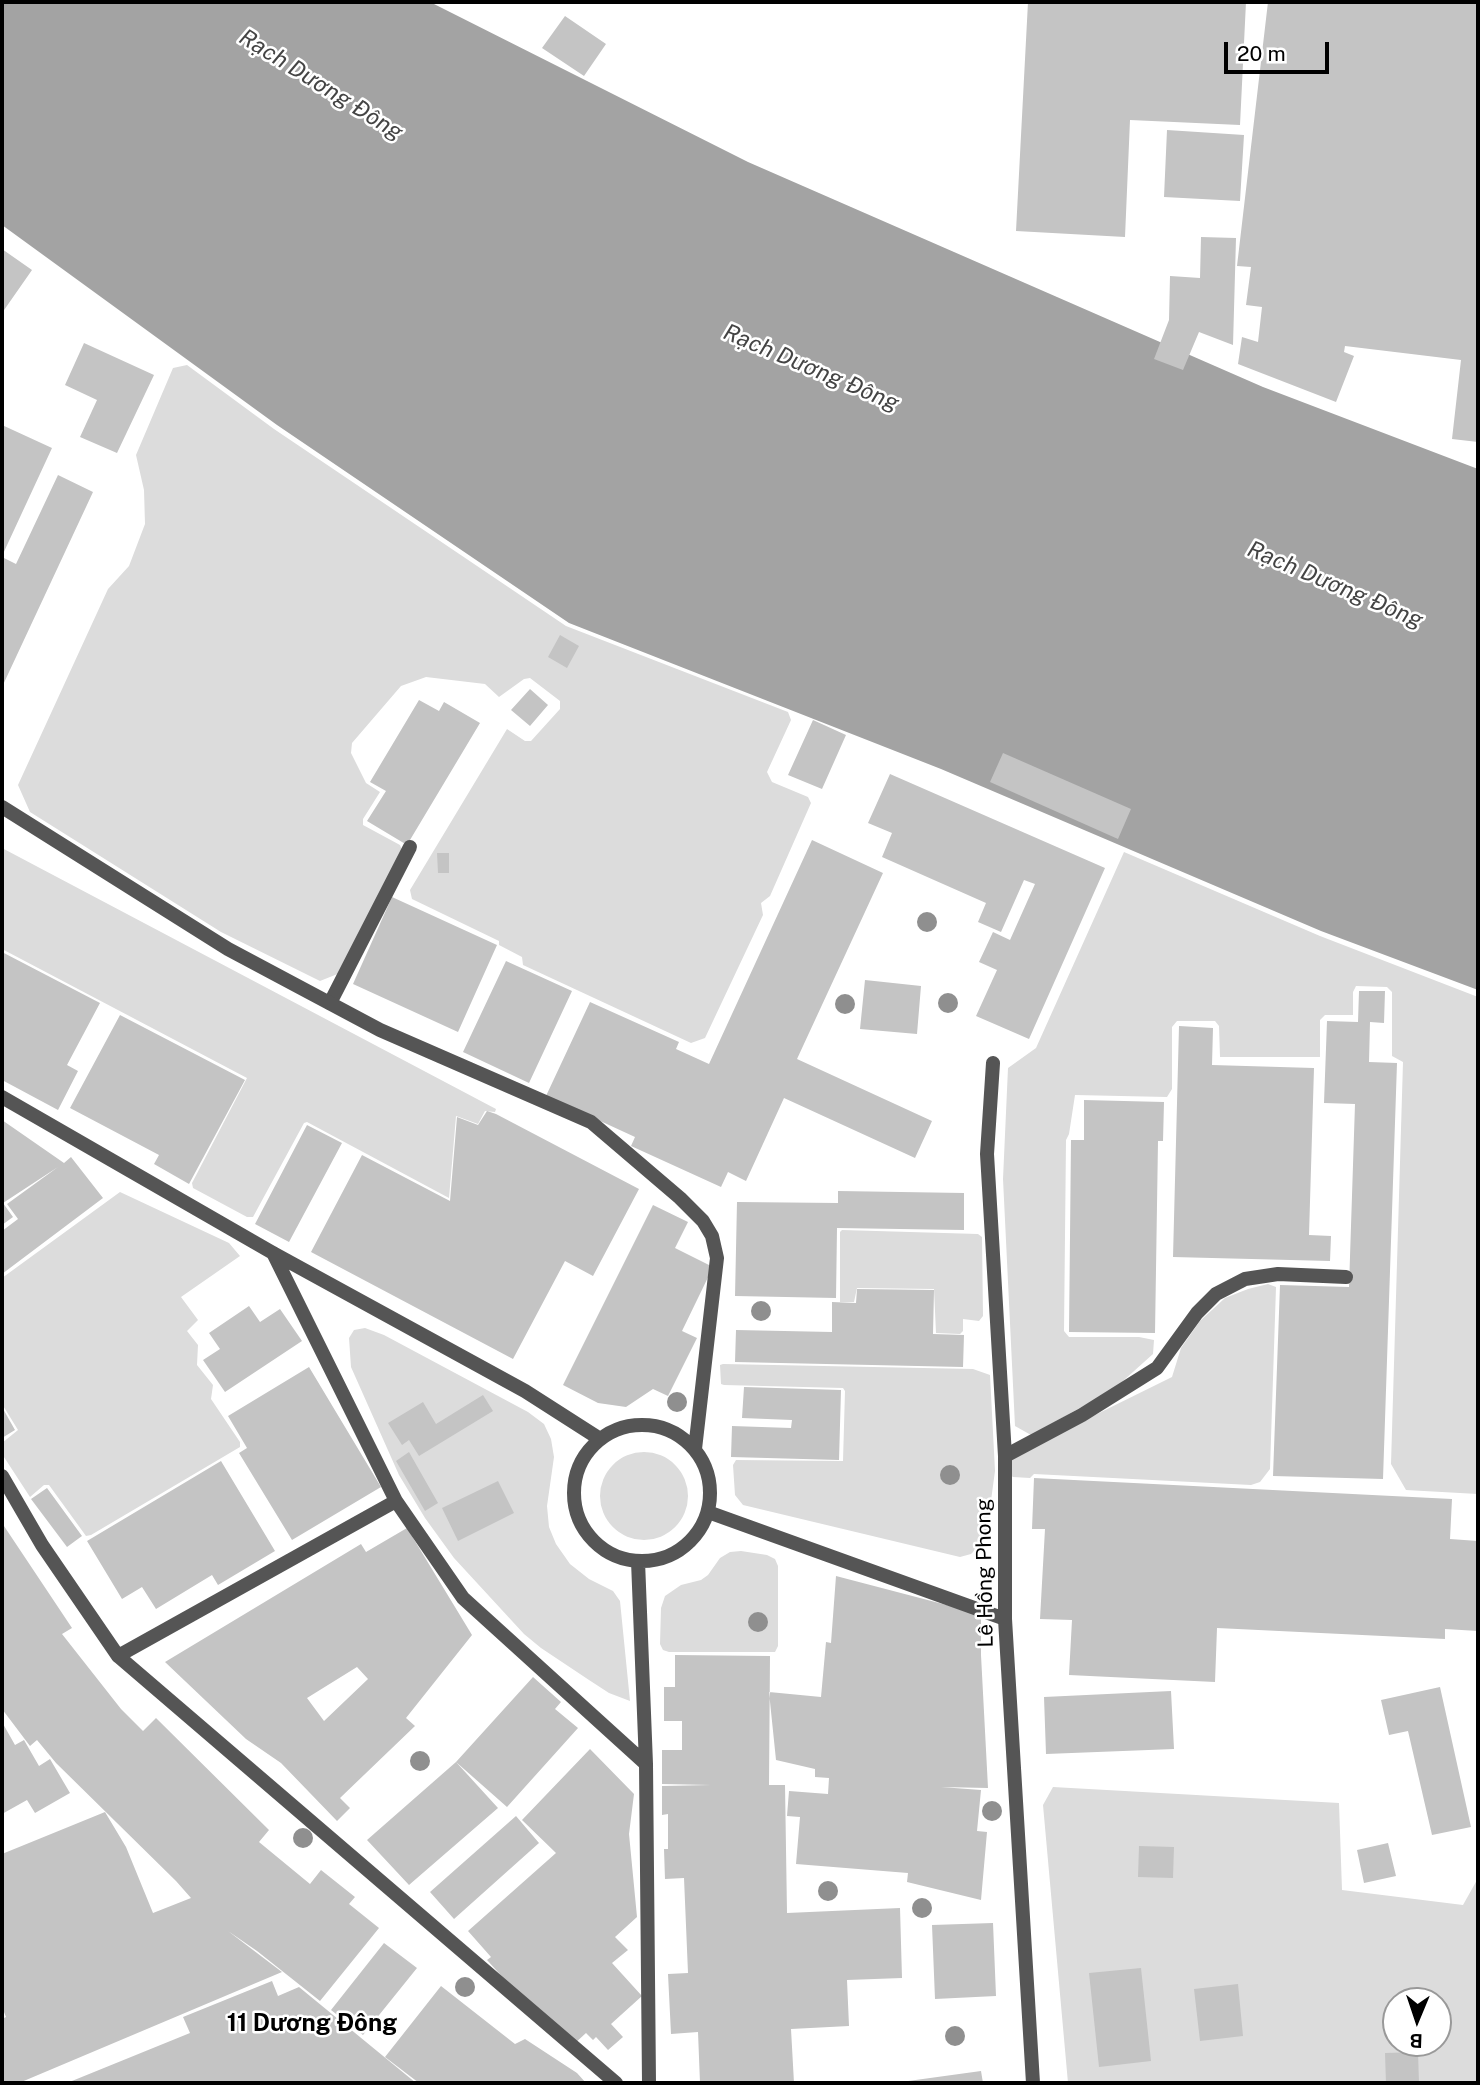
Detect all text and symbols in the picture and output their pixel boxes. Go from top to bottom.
water label: Rạch Dương Đông [234,23,408,147]
scale bar [1228,28,1333,72]
text: 20 m [1237,41,1286,66]
water label: Rạch Dương Đông [719,319,903,417]
water label: Rạch Dương Đông [1243,536,1427,634]
street label: Lê Hồng Phong [971,1498,999,1648]
north arrow [1382,1987,1452,2057]
district label: 11 Dương Đông [227,2010,397,2038]
text: B [1409,2030,1423,2052]

